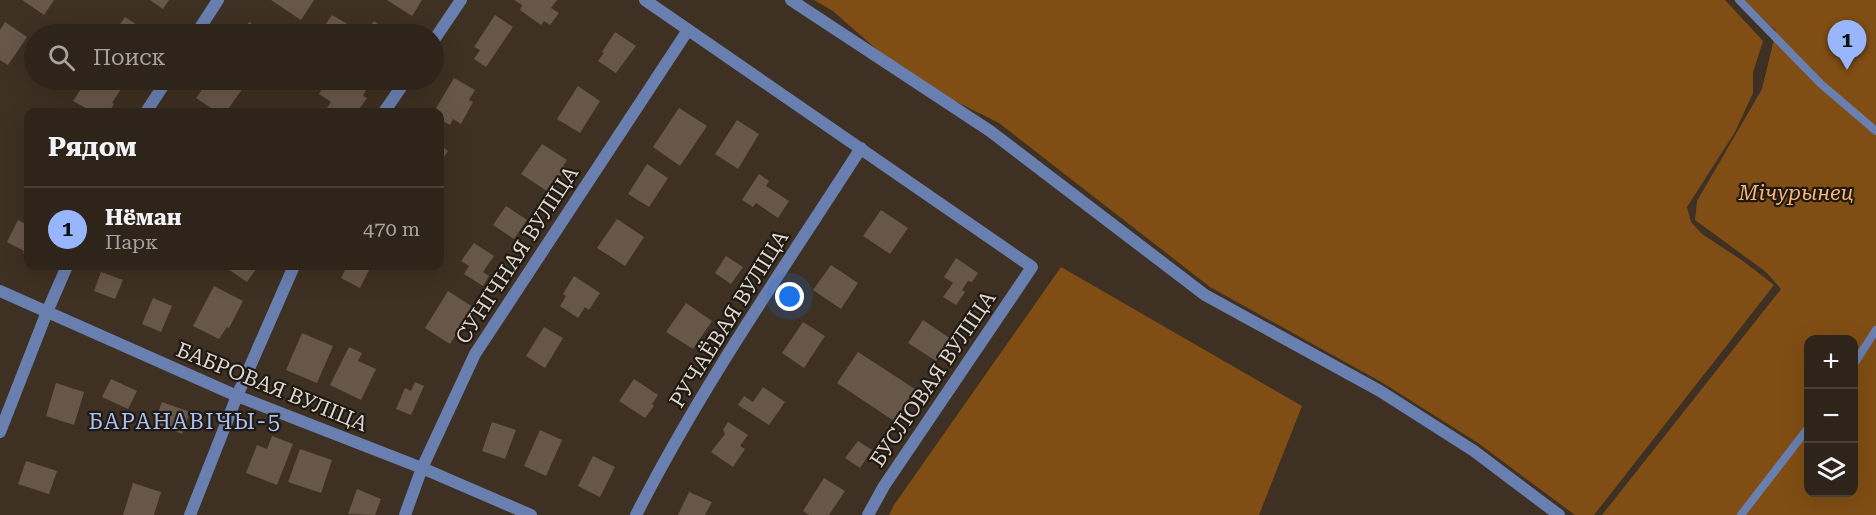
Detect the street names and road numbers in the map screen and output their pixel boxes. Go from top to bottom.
street label: СУНІЧНАЯ ВУЛІЦА [451,162,583,348]
street label: РУЧАЁВАЯ ВУЛІЦА [665,226,793,412]
street label: БУСЛОВАЯ ВУЛІЦА [865,286,1001,471]
street label: БАБРОВАЯ ВУЛІЦА [173,338,371,436]

